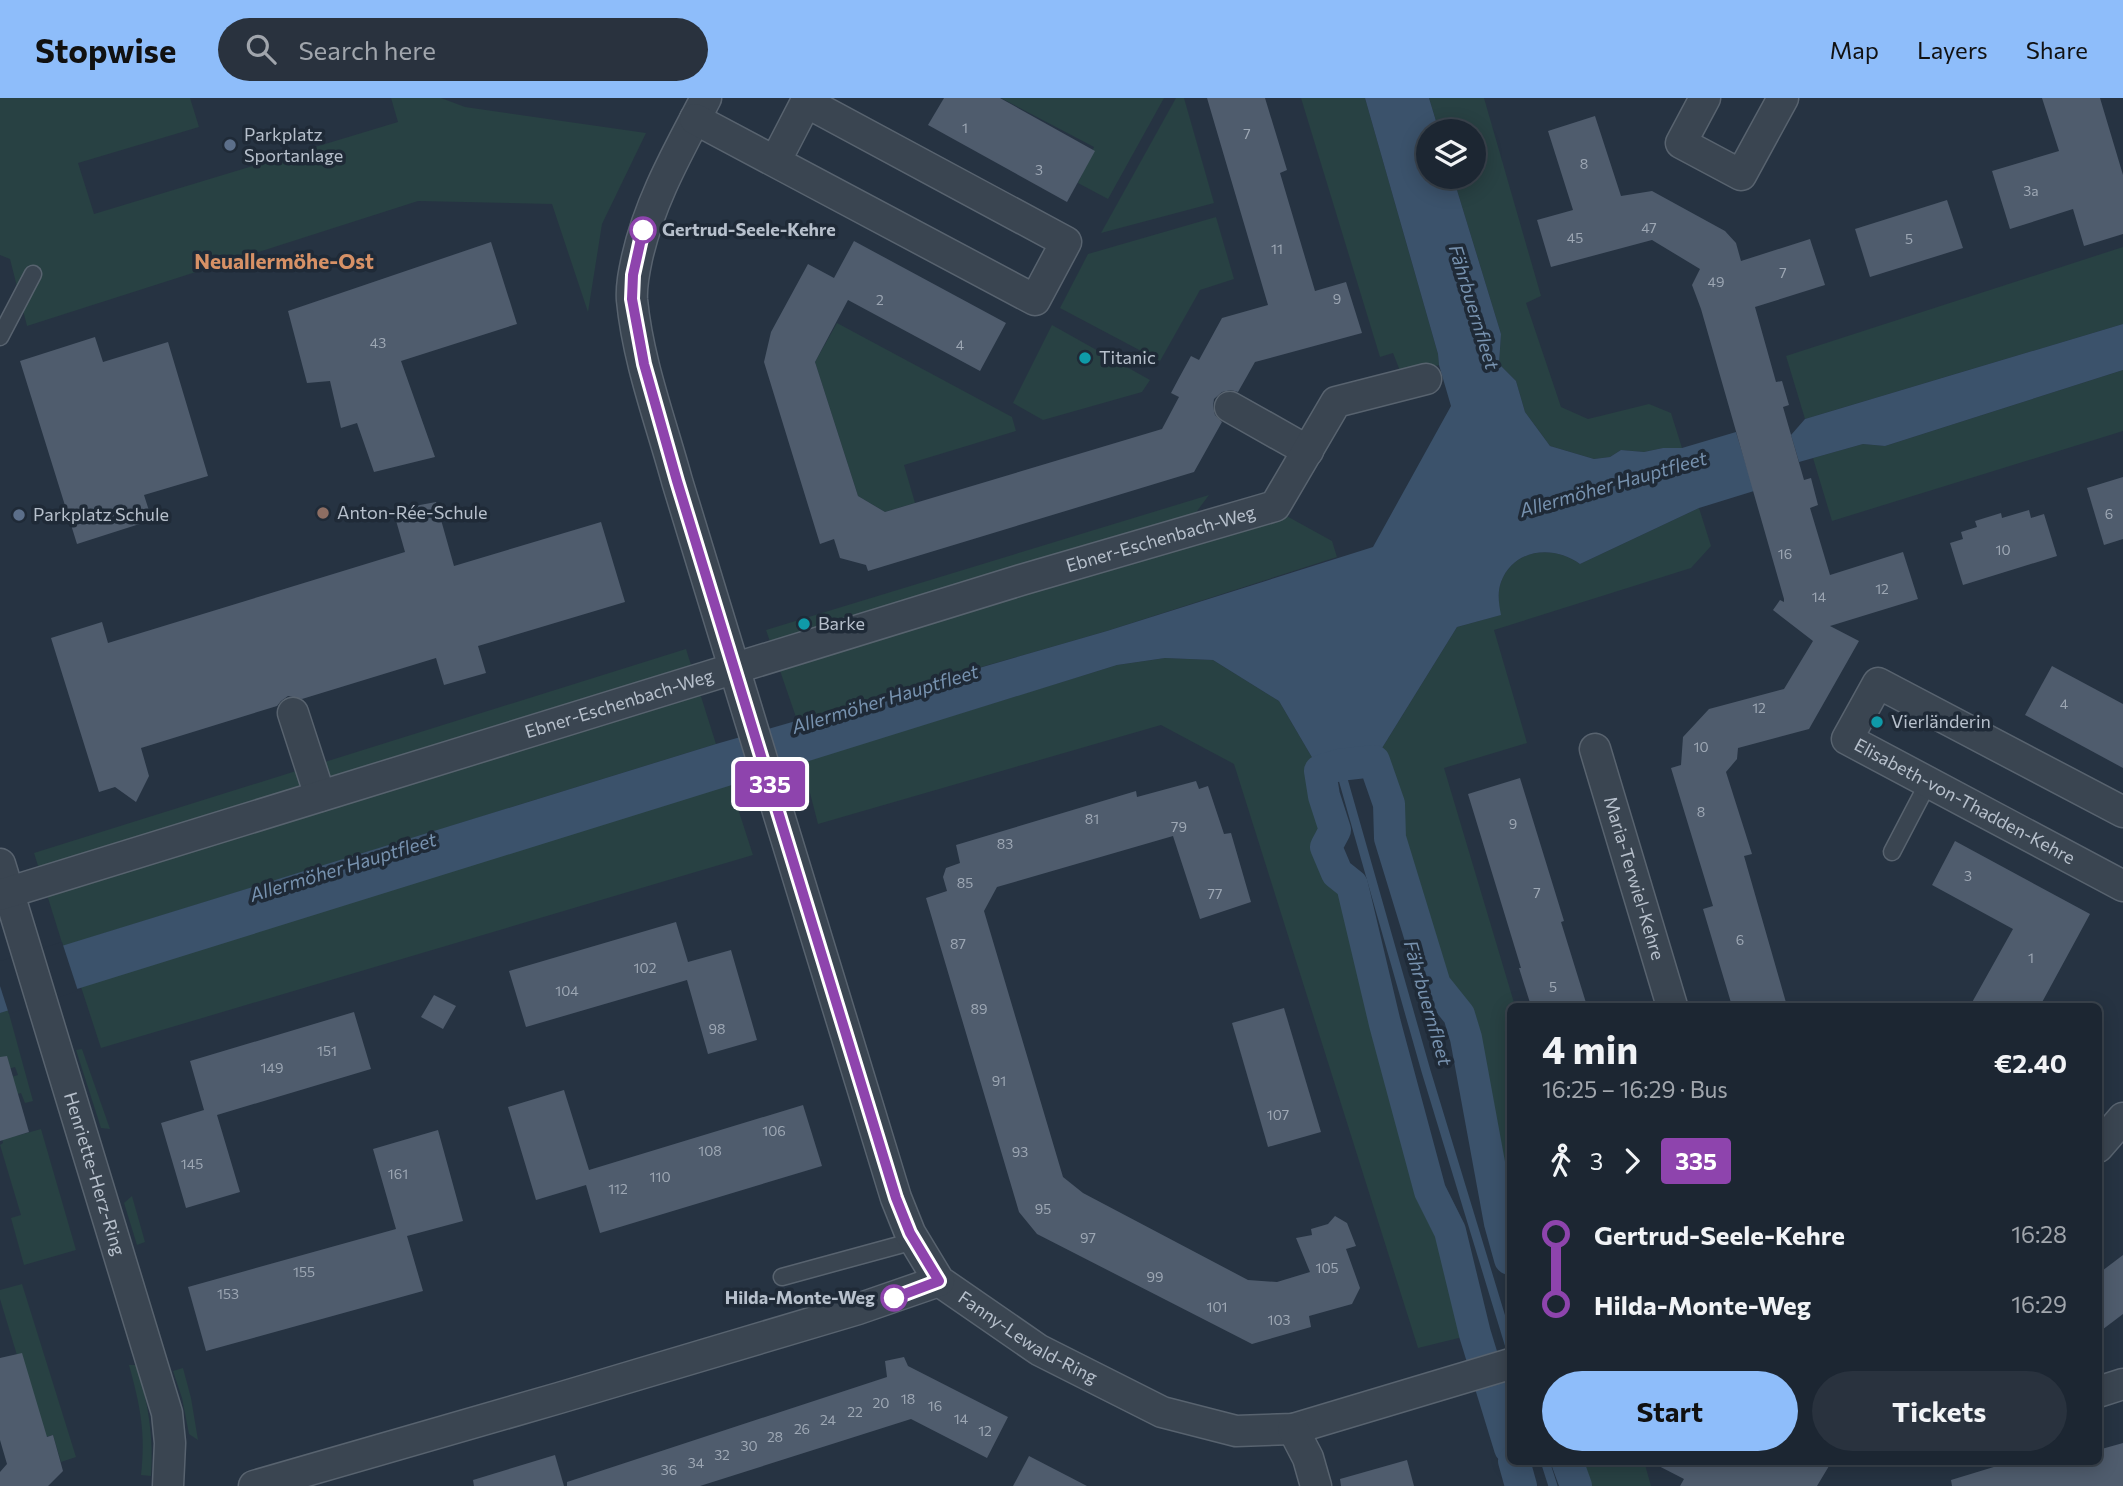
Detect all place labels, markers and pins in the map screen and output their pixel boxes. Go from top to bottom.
place label: Parkplatz Sportanlage [244,123,343,166]
marker: Parkplatz Sportanlage [222,137,238,153]
marker: Gertrud-Seele-Kehre [630,217,656,243]
place label: Gertrud-Seele-Kehre [662,218,836,240]
place label: Titanic [1099,346,1156,368]
marker: Titanic [1077,350,1093,366]
place label: Anton-Rée-Schule [337,501,488,523]
place label: Parkplatz Schule [33,503,169,525]
marker: Anton-Rée-Schule [315,505,331,521]
marker: Parkplatz Schule [11,507,27,523]
place label: Barke [818,612,865,634]
marker: Barke [796,616,812,632]
place label: Vierländerin [1891,710,1991,732]
marker: Vierländerin [1869,714,1885,730]
marker: Hilda-Monte-Weg [881,1285,907,1311]
place label: Hilda-Monte-Weg [725,1286,875,1308]

